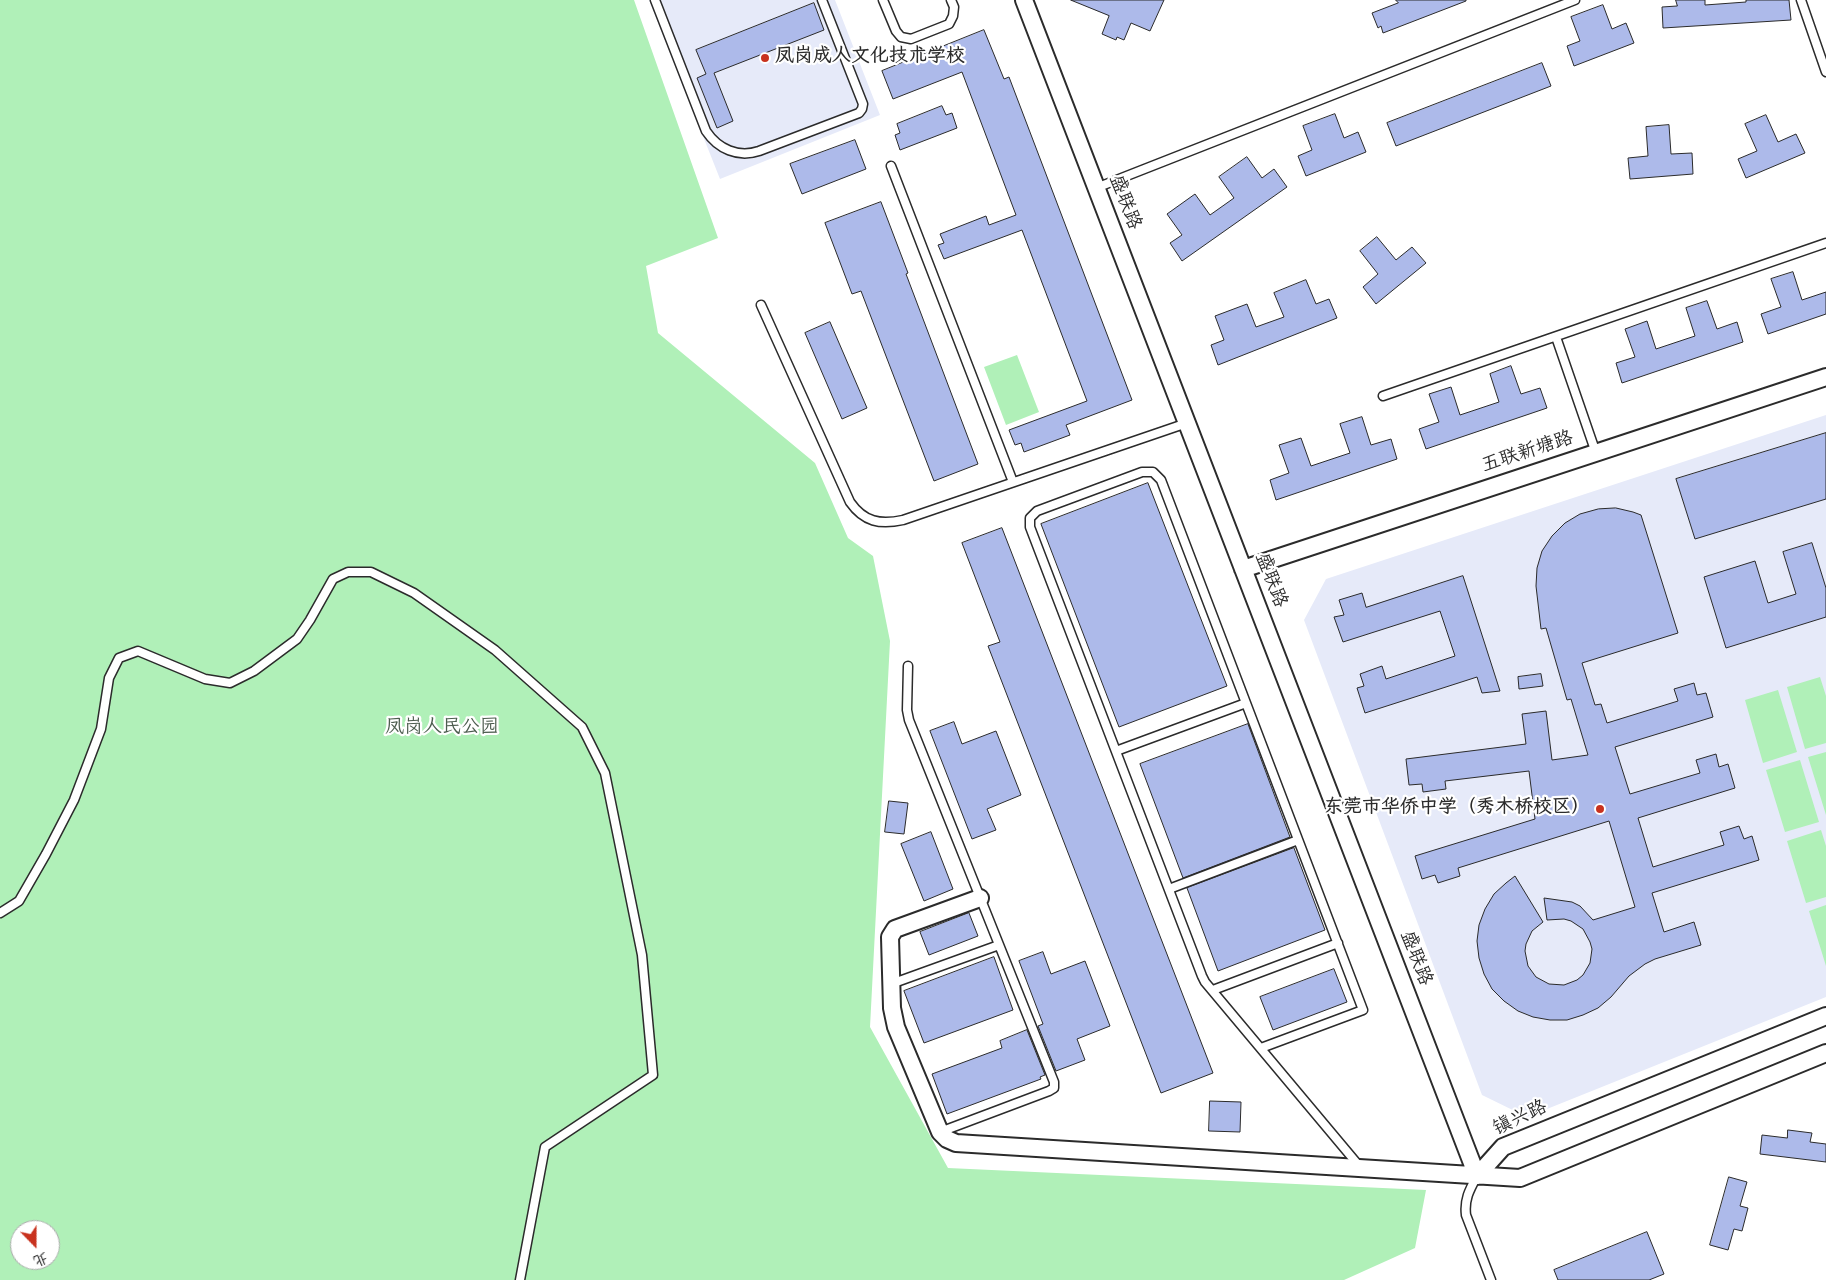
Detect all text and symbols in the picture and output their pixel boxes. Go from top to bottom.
place label: 凤岗成人文化技术学校 [775,47,965,69]
marker: 凤岗成人文化技术学校 [759,52,771,64]
street label: 盛联路 [1102,172,1144,234]
street label: 五联新塘路 [1479,428,1577,480]
street label: 盛联路 [1248,550,1290,612]
park label: 凤岗人民公园 [385,718,499,740]
place label: 东莞市华侨中学（秀木桥校区） [1324,798,1590,820]
marker: 东莞市华侨中学（秀木桥校区） [1594,803,1606,815]
street label: 盛联路 [1393,928,1435,990]
street label: 镇兴路 [1490,1098,1552,1142]
north arrow [10,1220,60,1270]
text: 北 [30,1246,50,1270]

